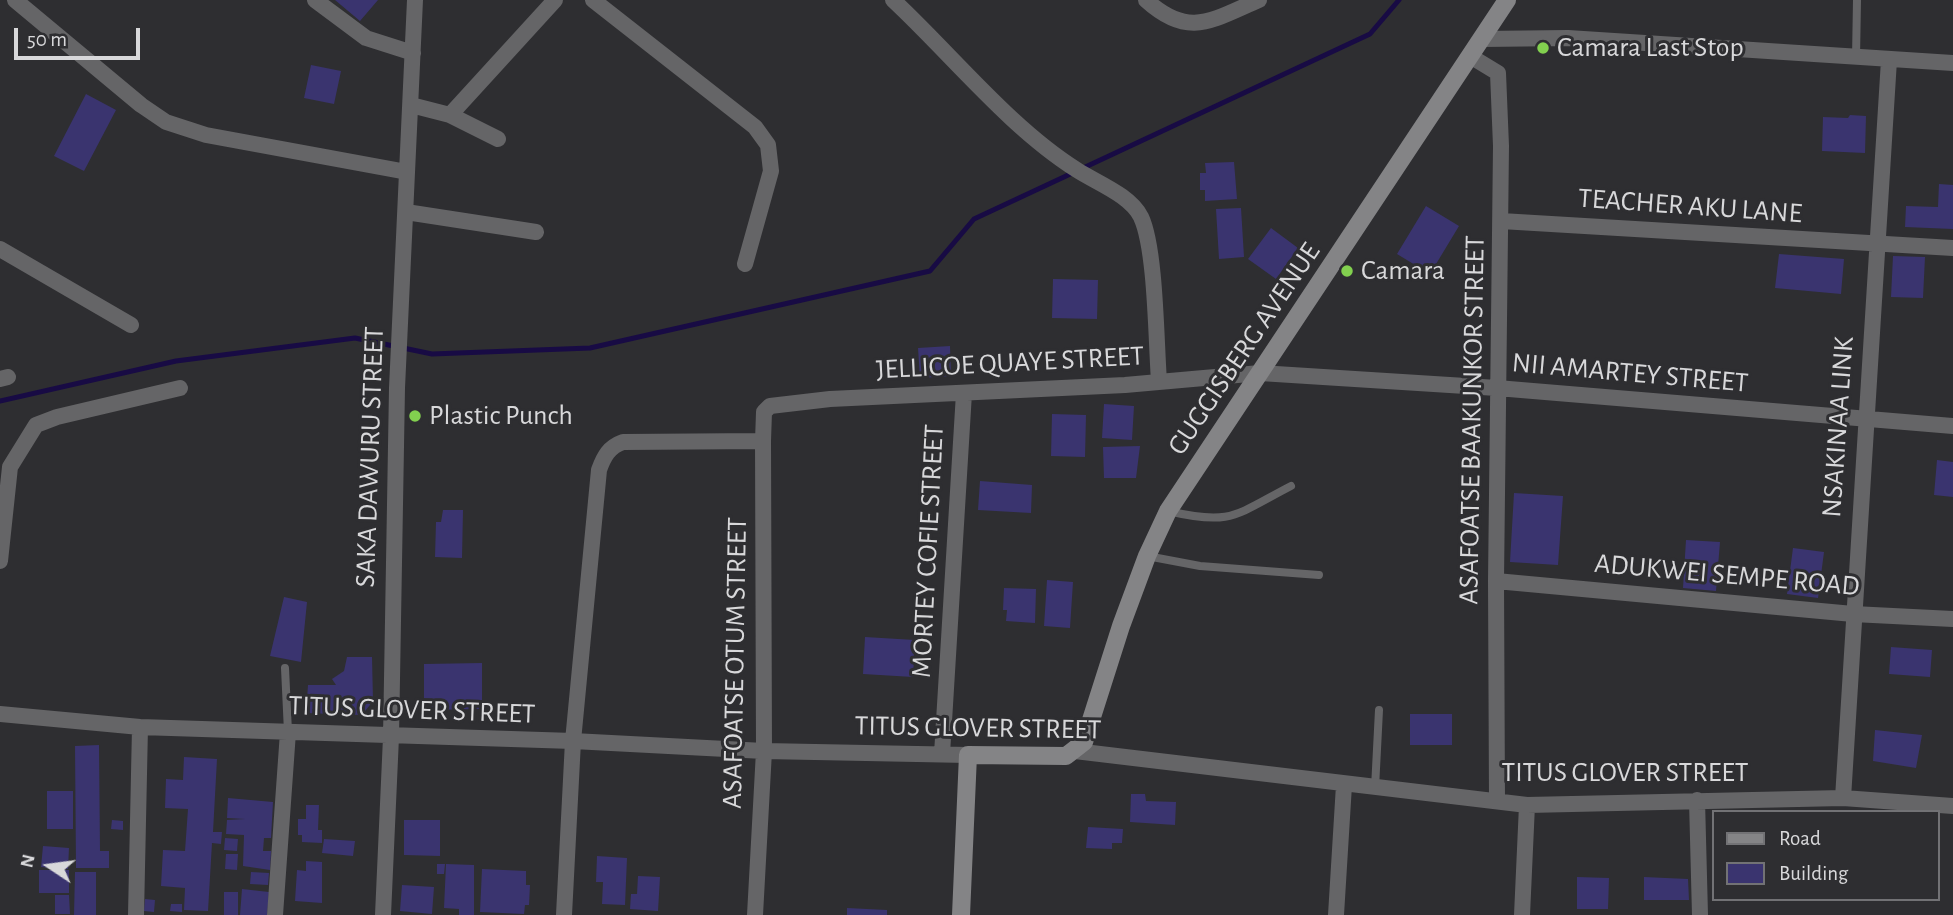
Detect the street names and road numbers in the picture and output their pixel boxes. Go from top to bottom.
street label: TEACHER AKU LANE [1577,181,1803,231]
street label: ASAFOATSE BAAKUNKOR STREET [1452,235,1492,605]
street label: GUGGISBERG AVENUE [1160,236,1328,462]
street label: SAKA DAWURU STREET [349,326,391,588]
street label: NSAKINAA LINK [1815,336,1861,518]
street label: JELLICOE QUAYE STREET [875,339,1145,387]
street label: NII AMARTEY STREET [1510,346,1750,400]
street label: MORTEY COFIE STREET [905,423,951,679]
street label: ASAFOATSE OTUM STREET [716,517,754,809]
street label: ADUKWEI SEMPE ROAD [1593,547,1861,603]
street label: TITUS GLOVER STREET [288,689,536,731]
street label: TITUS GLOVER STREET [854,709,1102,747]
street label: TITUS GLOVER STREET [1502,756,1748,790]

